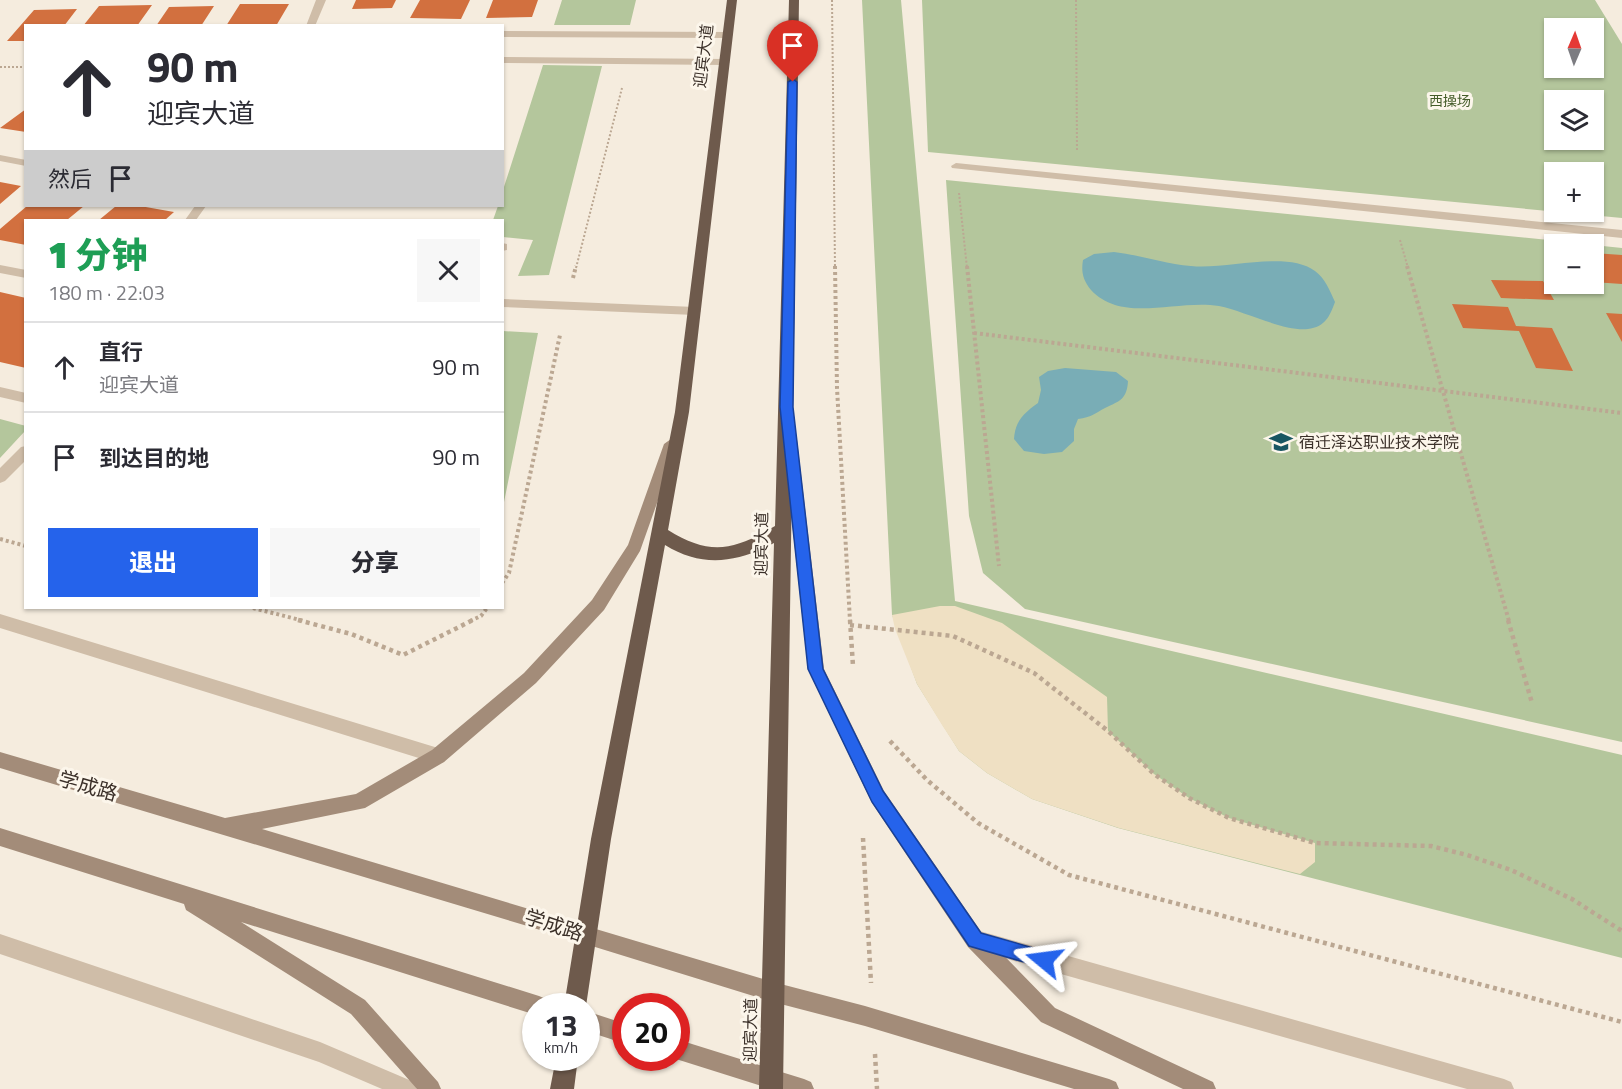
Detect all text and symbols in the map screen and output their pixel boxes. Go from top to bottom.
north arrow [1544,18,1604,78]
map controls [1544,18,1604,294]
pin [767,20,818,82]
street label: 迎宾大道 [687,23,719,89]
icon: arrive [776,29,809,62]
text: 90 m [147,34,239,98]
icon: ahead [48,48,126,126]
park label: 西操场 [1429,90,1471,111]
button: layers [1544,90,1604,150]
text: 迎宾大道 [147,92,255,133]
text: 然后 [48,162,92,196]
icon: arrive [104,162,137,195]
button: + [1544,162,1604,222]
text: 1 分钟 [48,227,148,282]
button: − [1544,234,1604,294]
button: close [417,239,480,302]
text: 180 m · 22:03 [48,277,165,308]
text: 直行 [99,335,143,369]
text: 90 m [432,350,480,384]
icon: ahead [48,351,81,384]
text: 迎宾大道 [99,369,179,400]
school or university icon: 宿迁泽达职业技术学院 [1268,429,1294,455]
place label: 宿迁泽达职业技术学院 [1299,430,1459,454]
text: 90 m [432,440,480,474]
icon: arrive [48,441,81,474]
text: 到达目的地 [99,441,209,475]
street label: 迎宾大道 [748,512,774,576]
button: 退出 [48,528,258,597]
button: 分享 [270,528,480,597]
street label: 学成路 [55,762,121,809]
street label: 学成路 [521,901,587,949]
position arrow [1012,928,1076,992]
speed limit sign: 20 [612,993,690,1071]
street label: 迎宾大道 [737,998,763,1062]
text: 13 [544,1002,578,1048]
text: km/h [544,1036,578,1059]

